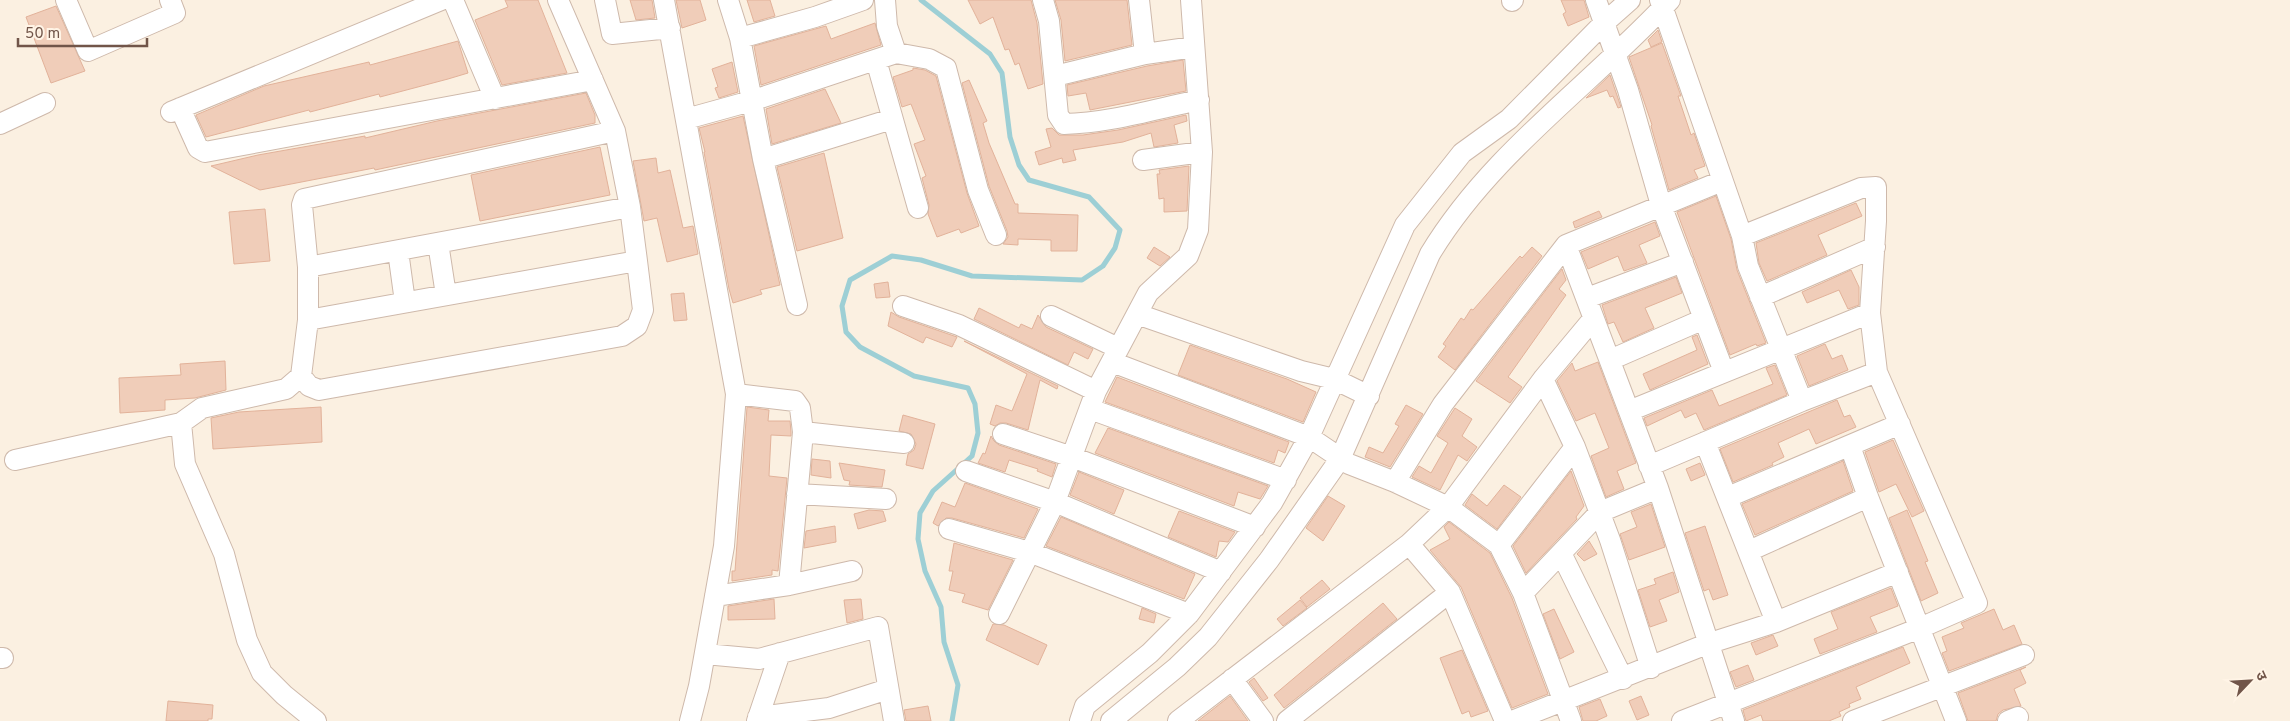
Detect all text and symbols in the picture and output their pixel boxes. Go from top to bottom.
scale bar [18,15,146,47]
text: 50 m [25,25,60,44]
north arrow [2225,656,2275,706]
text: उ [2251,669,2270,684]

